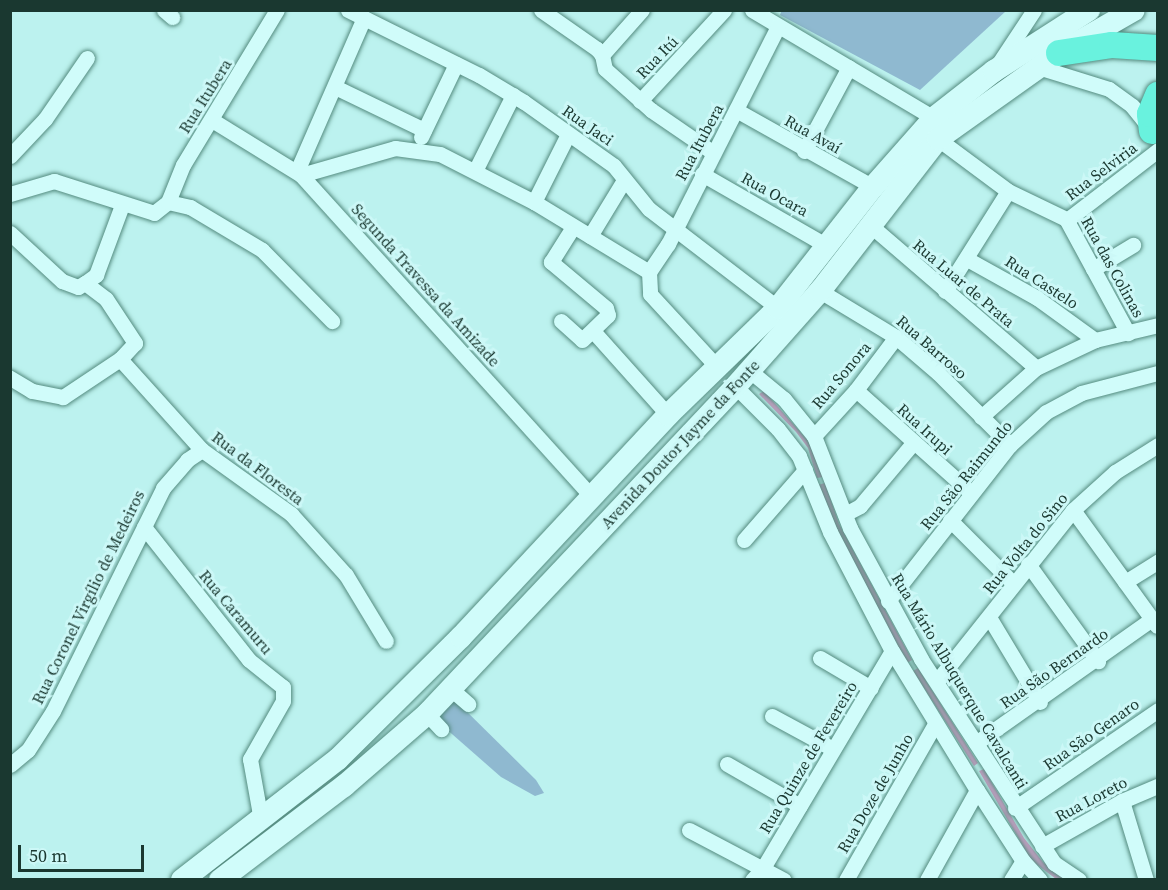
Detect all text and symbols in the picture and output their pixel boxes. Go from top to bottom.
street label: Rua Itú [632,32,682,82]
street label: Rua Itubera [175,55,235,137]
street label: Rua Itubera [671,100,727,184]
street label: Rua Jaci [559,101,617,149]
street label: Rua Avaí [781,111,845,157]
street label: Rua Selviria [1061,138,1141,204]
street label: Rua Ocara [738,168,812,220]
street label: Segunda Travessa da Amizade [348,199,504,371]
street label: Rua das Colinas [1077,213,1149,321]
street label: Rua Luar de Prata [909,235,1019,331]
street label: Rua Castelo [1002,251,1082,313]
street label: Rua Barroso [893,311,971,383]
street label: Rua Sonora [807,338,875,412]
street label: Avenida Doutor Jayme da Fonte [597,356,763,532]
street label: Rua Irupi [894,399,956,459]
street label: Rua São Raimundo [916,417,1016,533]
street label: Rua da Floresta [208,427,308,509]
street label: Rua Coronel Virgílio de Medeiros [28,487,148,707]
street label: Rua Volta do Sino [978,489,1072,597]
street label: Rua Caramuru [195,566,277,658]
street label: Rua Mário Albuquerque Cavalcanti [888,570,1032,792]
street label: Rua São Bernardo [996,624,1112,712]
street label: Rua Quinze de Fevereiro [755,677,861,837]
street label: Rua São Genaro [1039,694,1143,774]
street label: Rua Doze de Junho [833,730,917,856]
street label: Rua Loreto [1052,772,1130,826]
scale bar [21,833,147,871]
text: 50 m [29,843,67,868]

